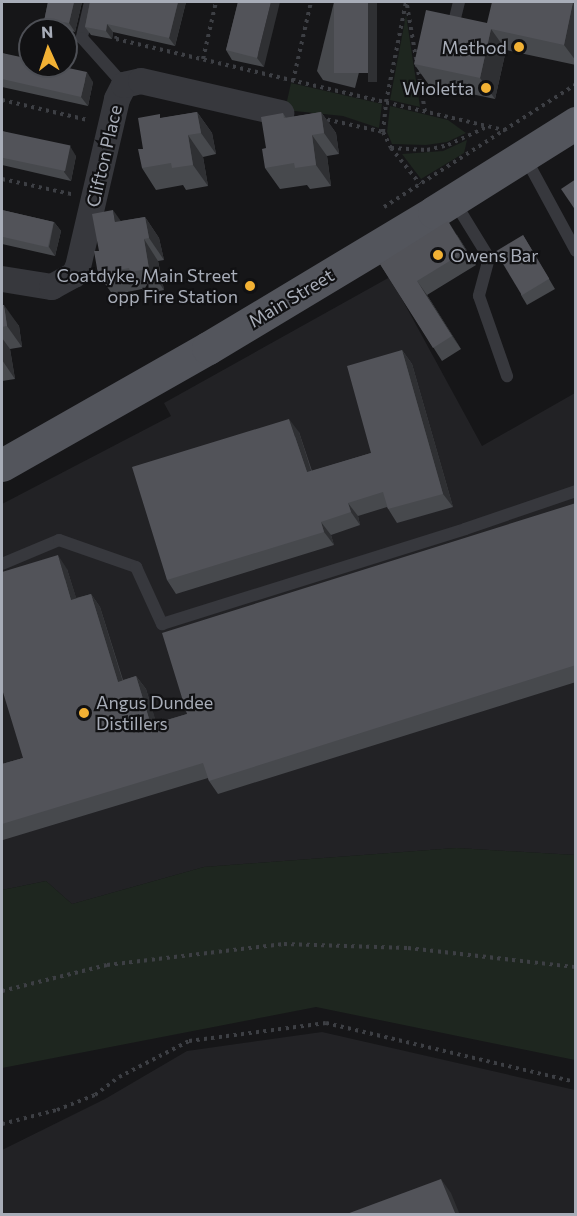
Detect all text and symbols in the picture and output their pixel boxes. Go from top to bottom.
north arrow [18,18,78,78]
text: N [41,22,54,41]
place label: Method [442,36,507,58]
marker: Method [512,40,526,54]
place label: Wioletta [402,77,474,99]
marker: Wioletta [479,81,493,95]
street label: Clifton Place [82,103,126,209]
place label: Owens Bar [450,244,538,266]
marker: Owens Bar [431,248,445,262]
street label: Main Street [244,264,338,332]
place label: Coatdyke, Main Street opp Fire Station [57,265,238,308]
marker: Coatdyke, Main Street opp Fire Station [243,279,257,293]
place label: Angus Dundee Distillers [96,692,213,734]
marker: Angus Dundee Distillers [77,706,91,720]

